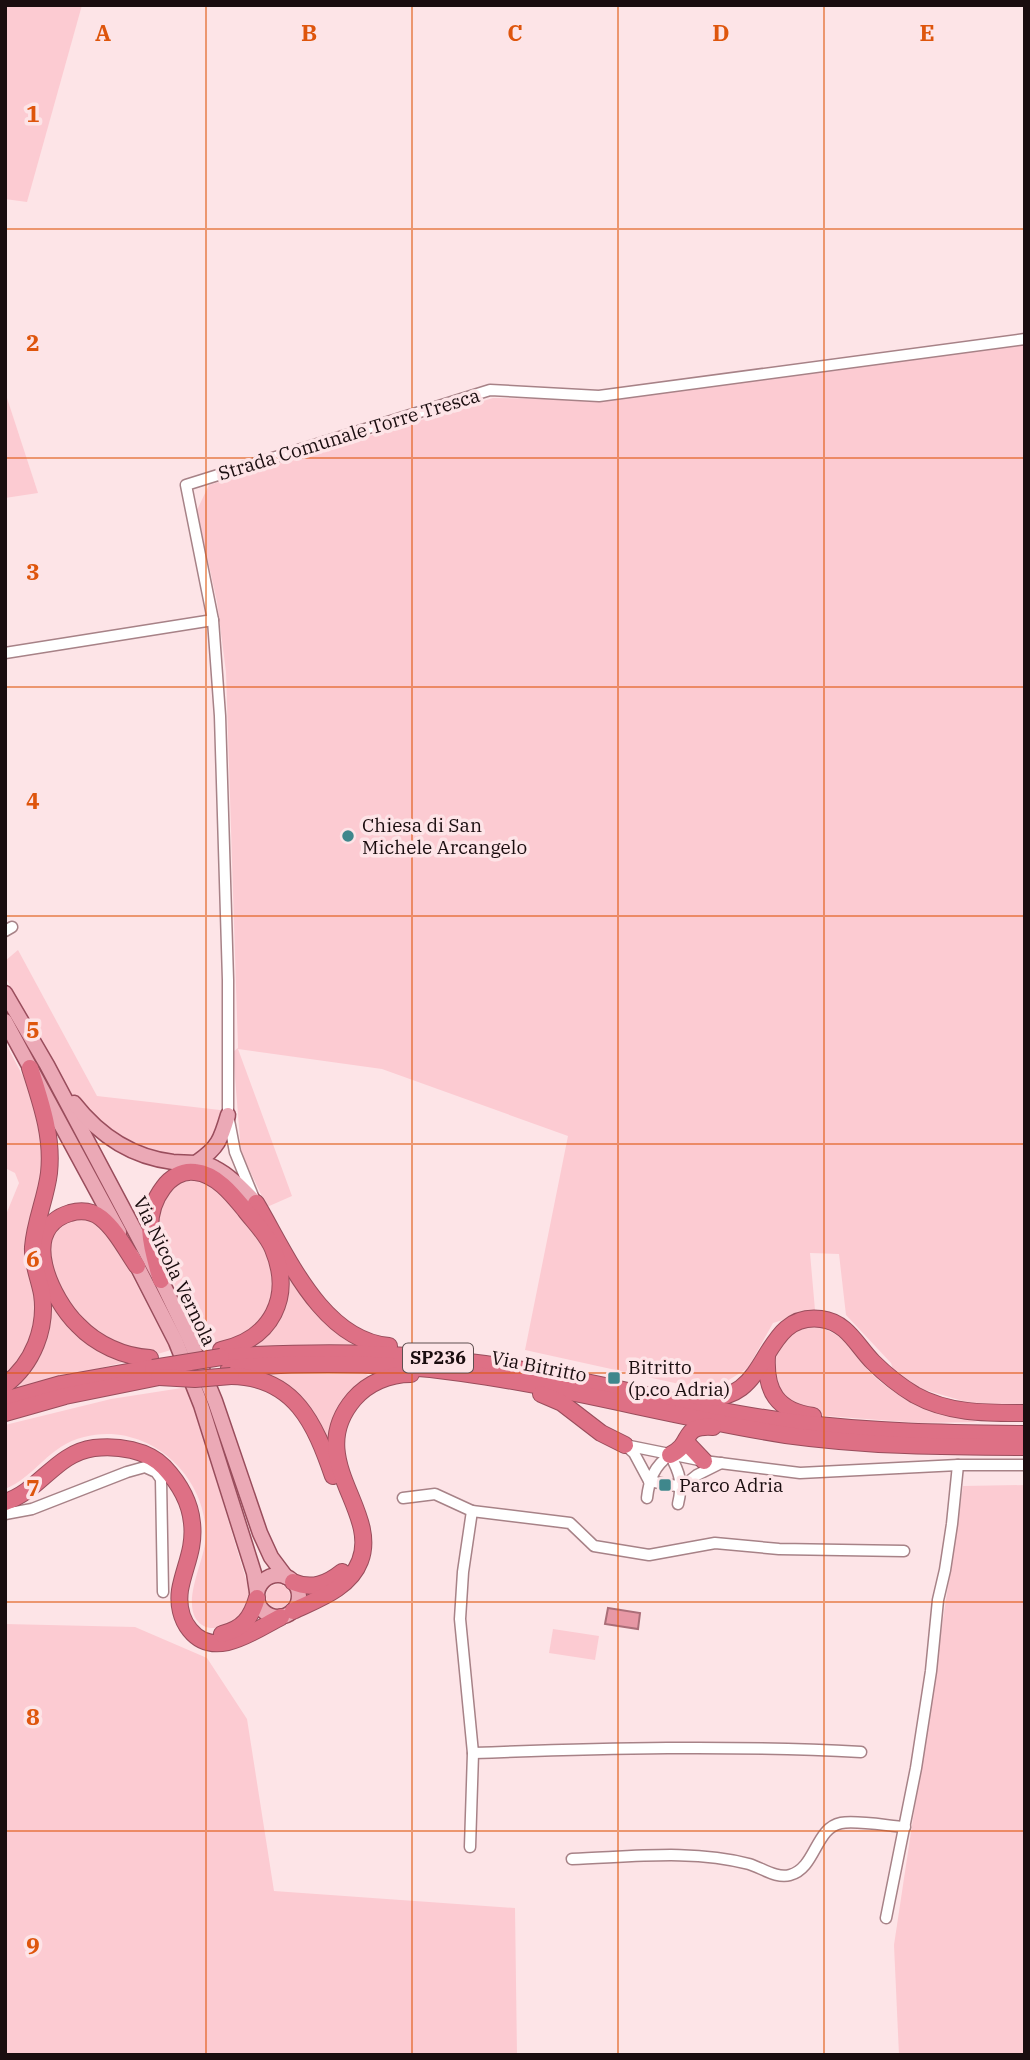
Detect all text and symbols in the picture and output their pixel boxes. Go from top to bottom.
text: A [95,17,111,47]
text: B [301,17,317,47]
text: C [507,17,523,47]
text: D [712,17,730,47]
text: E [919,17,935,47]
text: 1 [26,98,40,128]
text: 2 [26,327,40,357]
street label: Strada Comunale Torre Tresca [215,383,483,485]
text: 3 [26,556,40,586]
text: 4 [26,785,40,815]
place label: Chiesa di San Michele Arcangelo [362,813,527,859]
marker: Chiesa di San Michele Arcangelo [340,828,356,844]
text: 5 [26,1014,40,1044]
street label: Via Nicola Vernola [128,1192,222,1350]
text: 6 [26,1243,40,1273]
road number: SP236 [403,1344,473,1372]
street label: Via Bitritto [489,1345,589,1387]
place label: Bitritto (p.co Adria) [628,1355,730,1401]
marker: Bitritto (p.co Adria) [606,1370,622,1386]
text: 7 [26,1472,40,1502]
place label: Parco Adria [679,1473,783,1497]
marker: Parco Adria [657,1477,673,1493]
text: 8 [26,1701,40,1731]
text: 9 [26,1930,40,1960]

